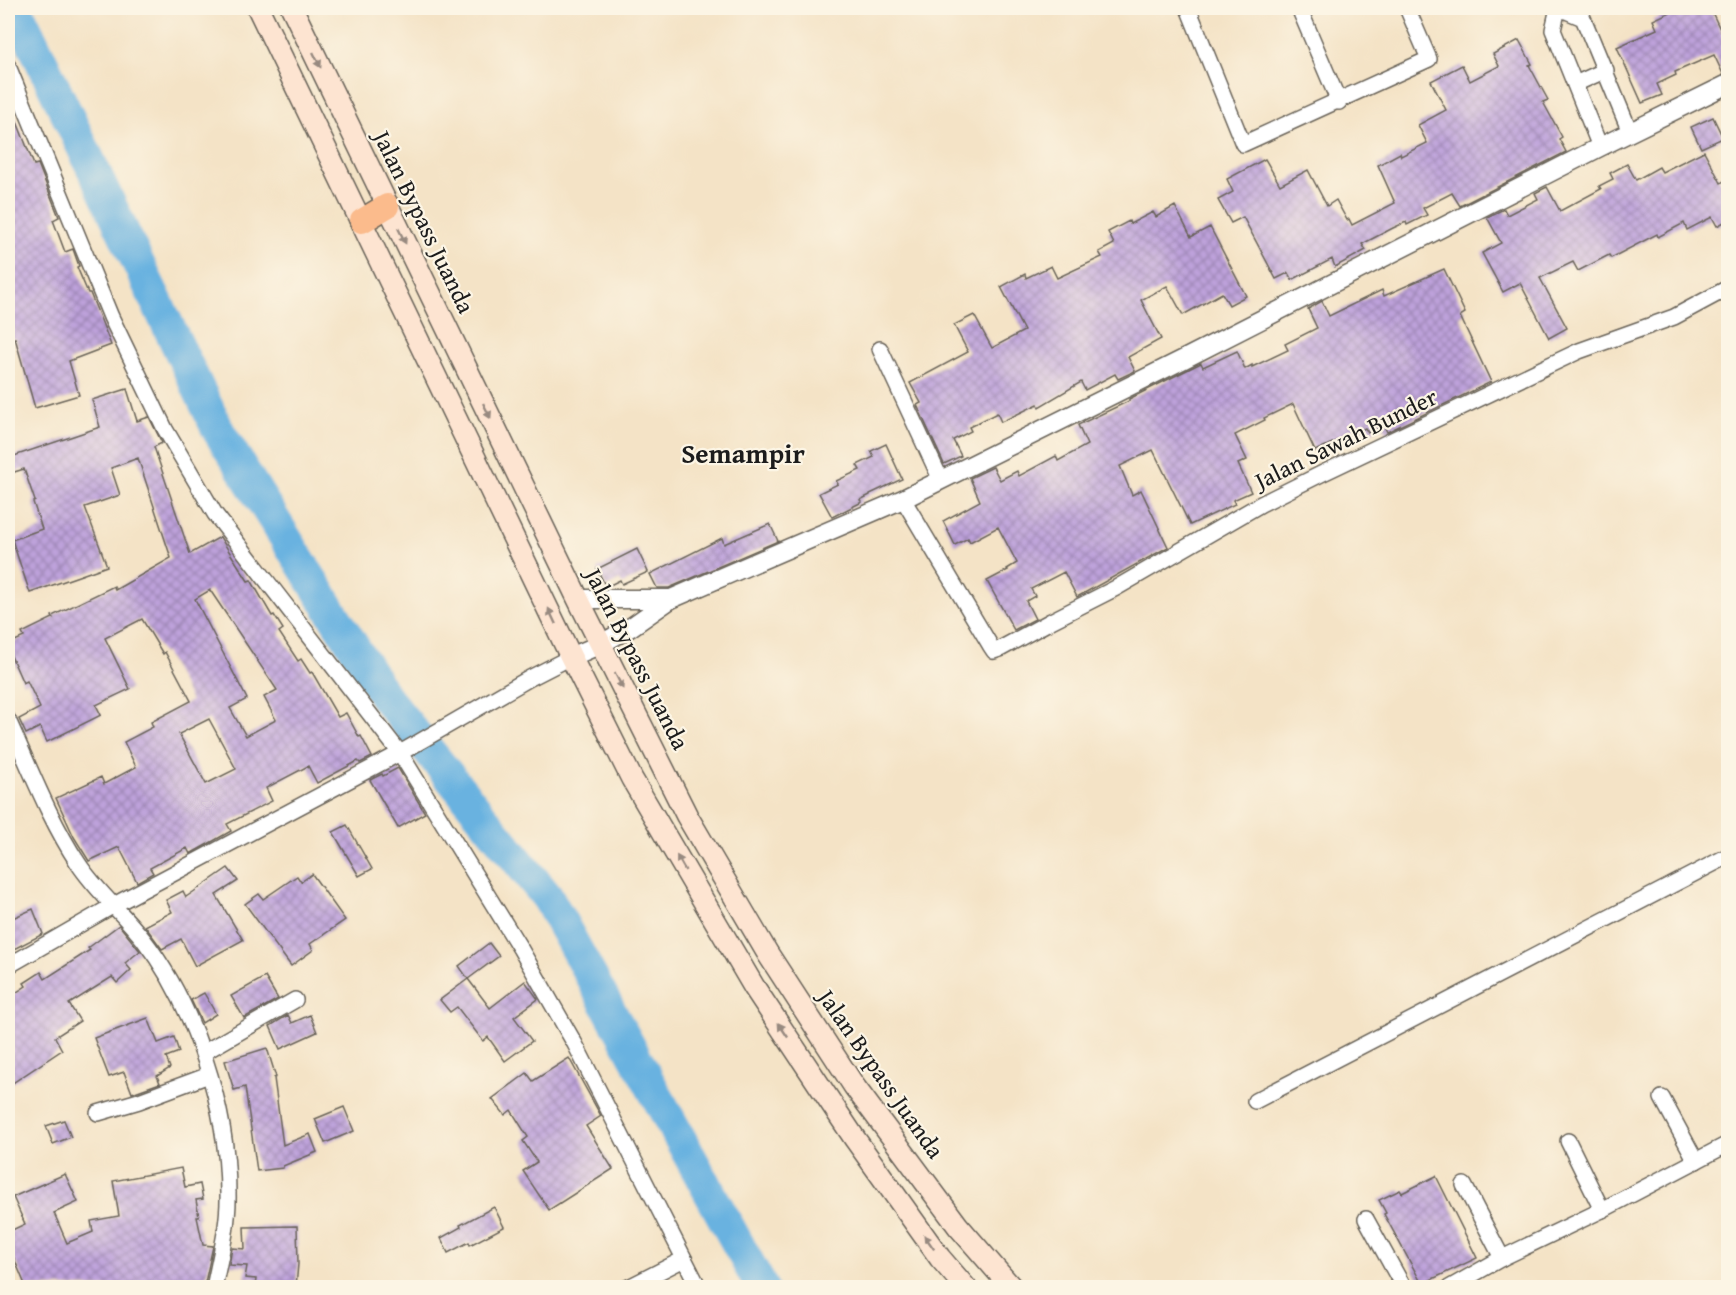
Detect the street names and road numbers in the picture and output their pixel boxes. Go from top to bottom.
street label: Jalan Bypass Juanda [364,122,484,320]
street label: Jalan Sawah Bunder [1246,379,1443,499]
street label: Jalan Bypass Juanda [575,559,699,756]
street label: Jalan Bypass Juanda [808,980,953,1166]

